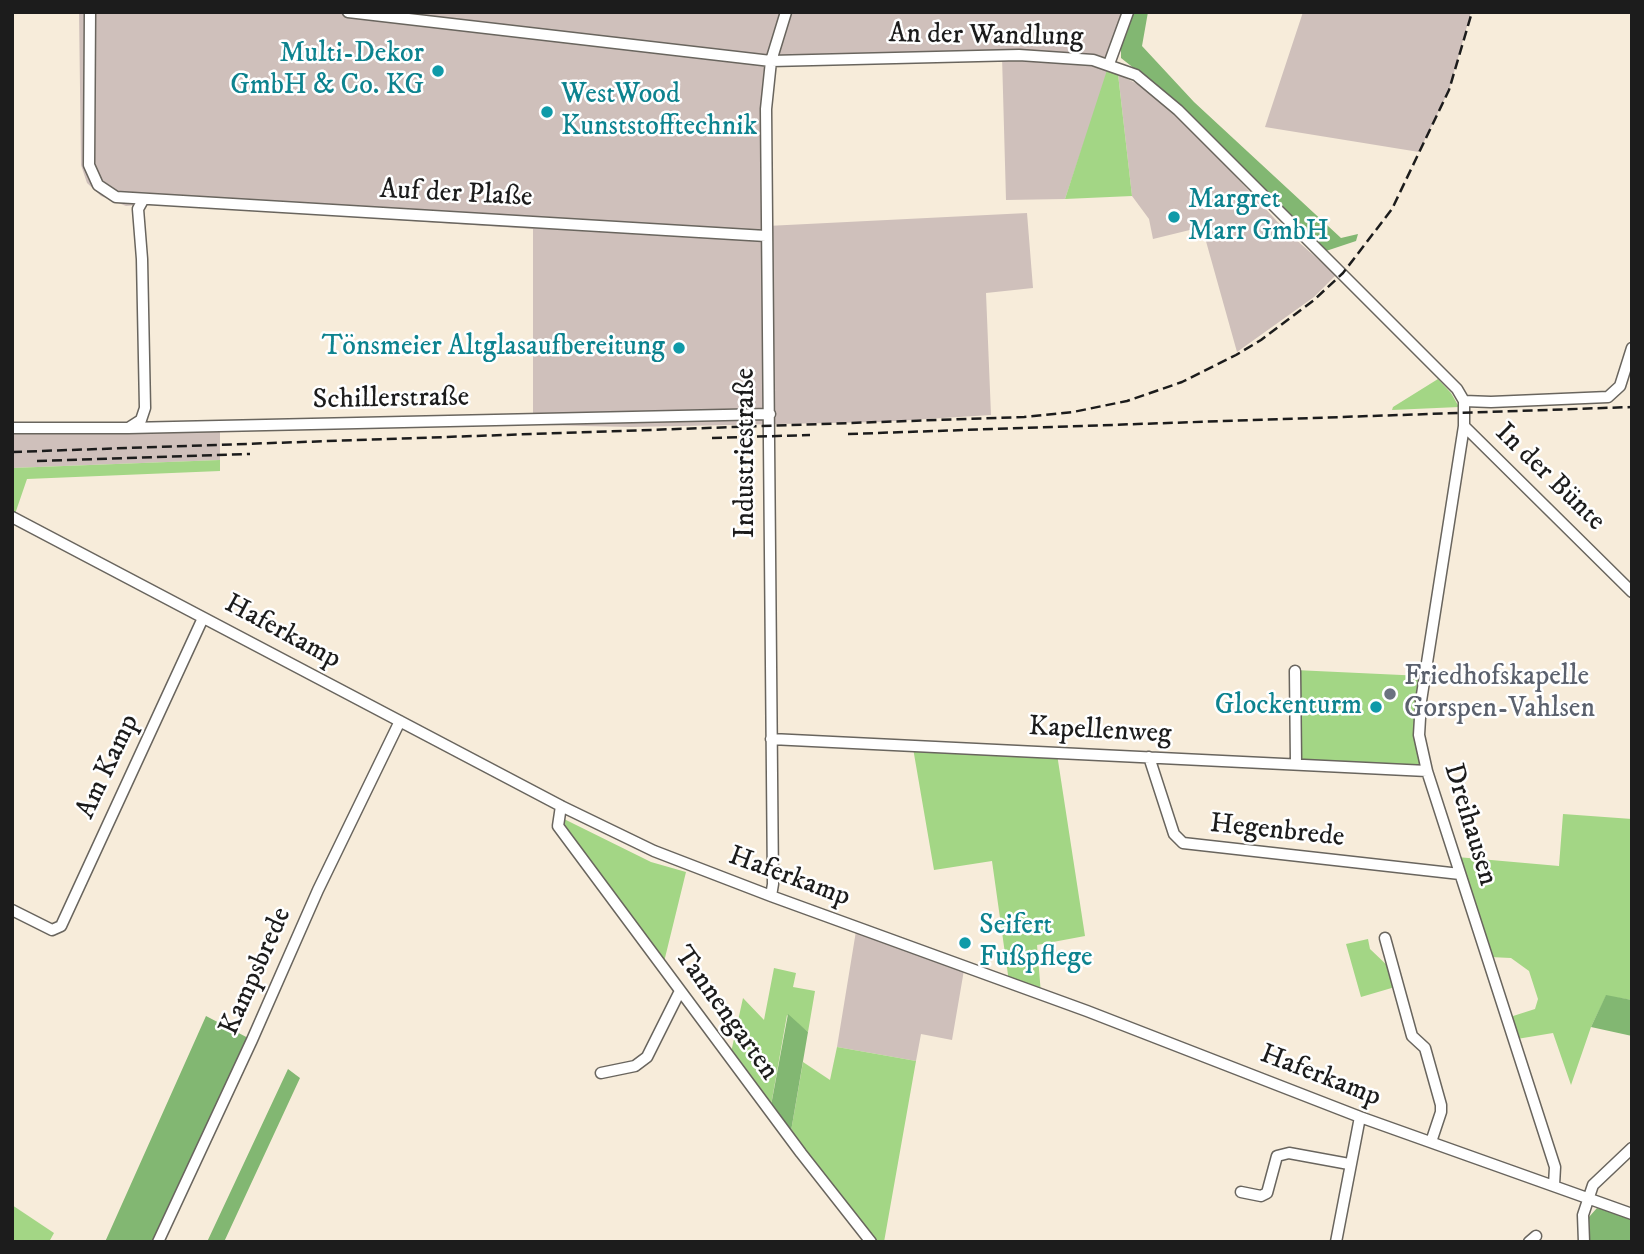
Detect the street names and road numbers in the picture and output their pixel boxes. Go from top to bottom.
street label: An der Wandlung [888,19,1084,55]
street label: Auf der Plaße [379,174,533,216]
street label: Industriestraße [730,368,764,538]
street label: Schillerstraße [312,382,470,418]
street label: In der Bünte [1487,417,1611,539]
street label: Haferkamp [218,588,346,678]
street label: Am Kamp [70,709,148,825]
street label: Kapellenweg [1028,711,1172,753]
street label: Dreihausen [1435,760,1503,890]
street label: Hegenbrede [1208,808,1346,856]
street label: Haferkamp [724,840,854,916]
street label: Kampsbrede [214,903,300,1041]
street label: Tannengarten [665,941,785,1087]
street label: Haferkamp [1255,1039,1385,1115]

